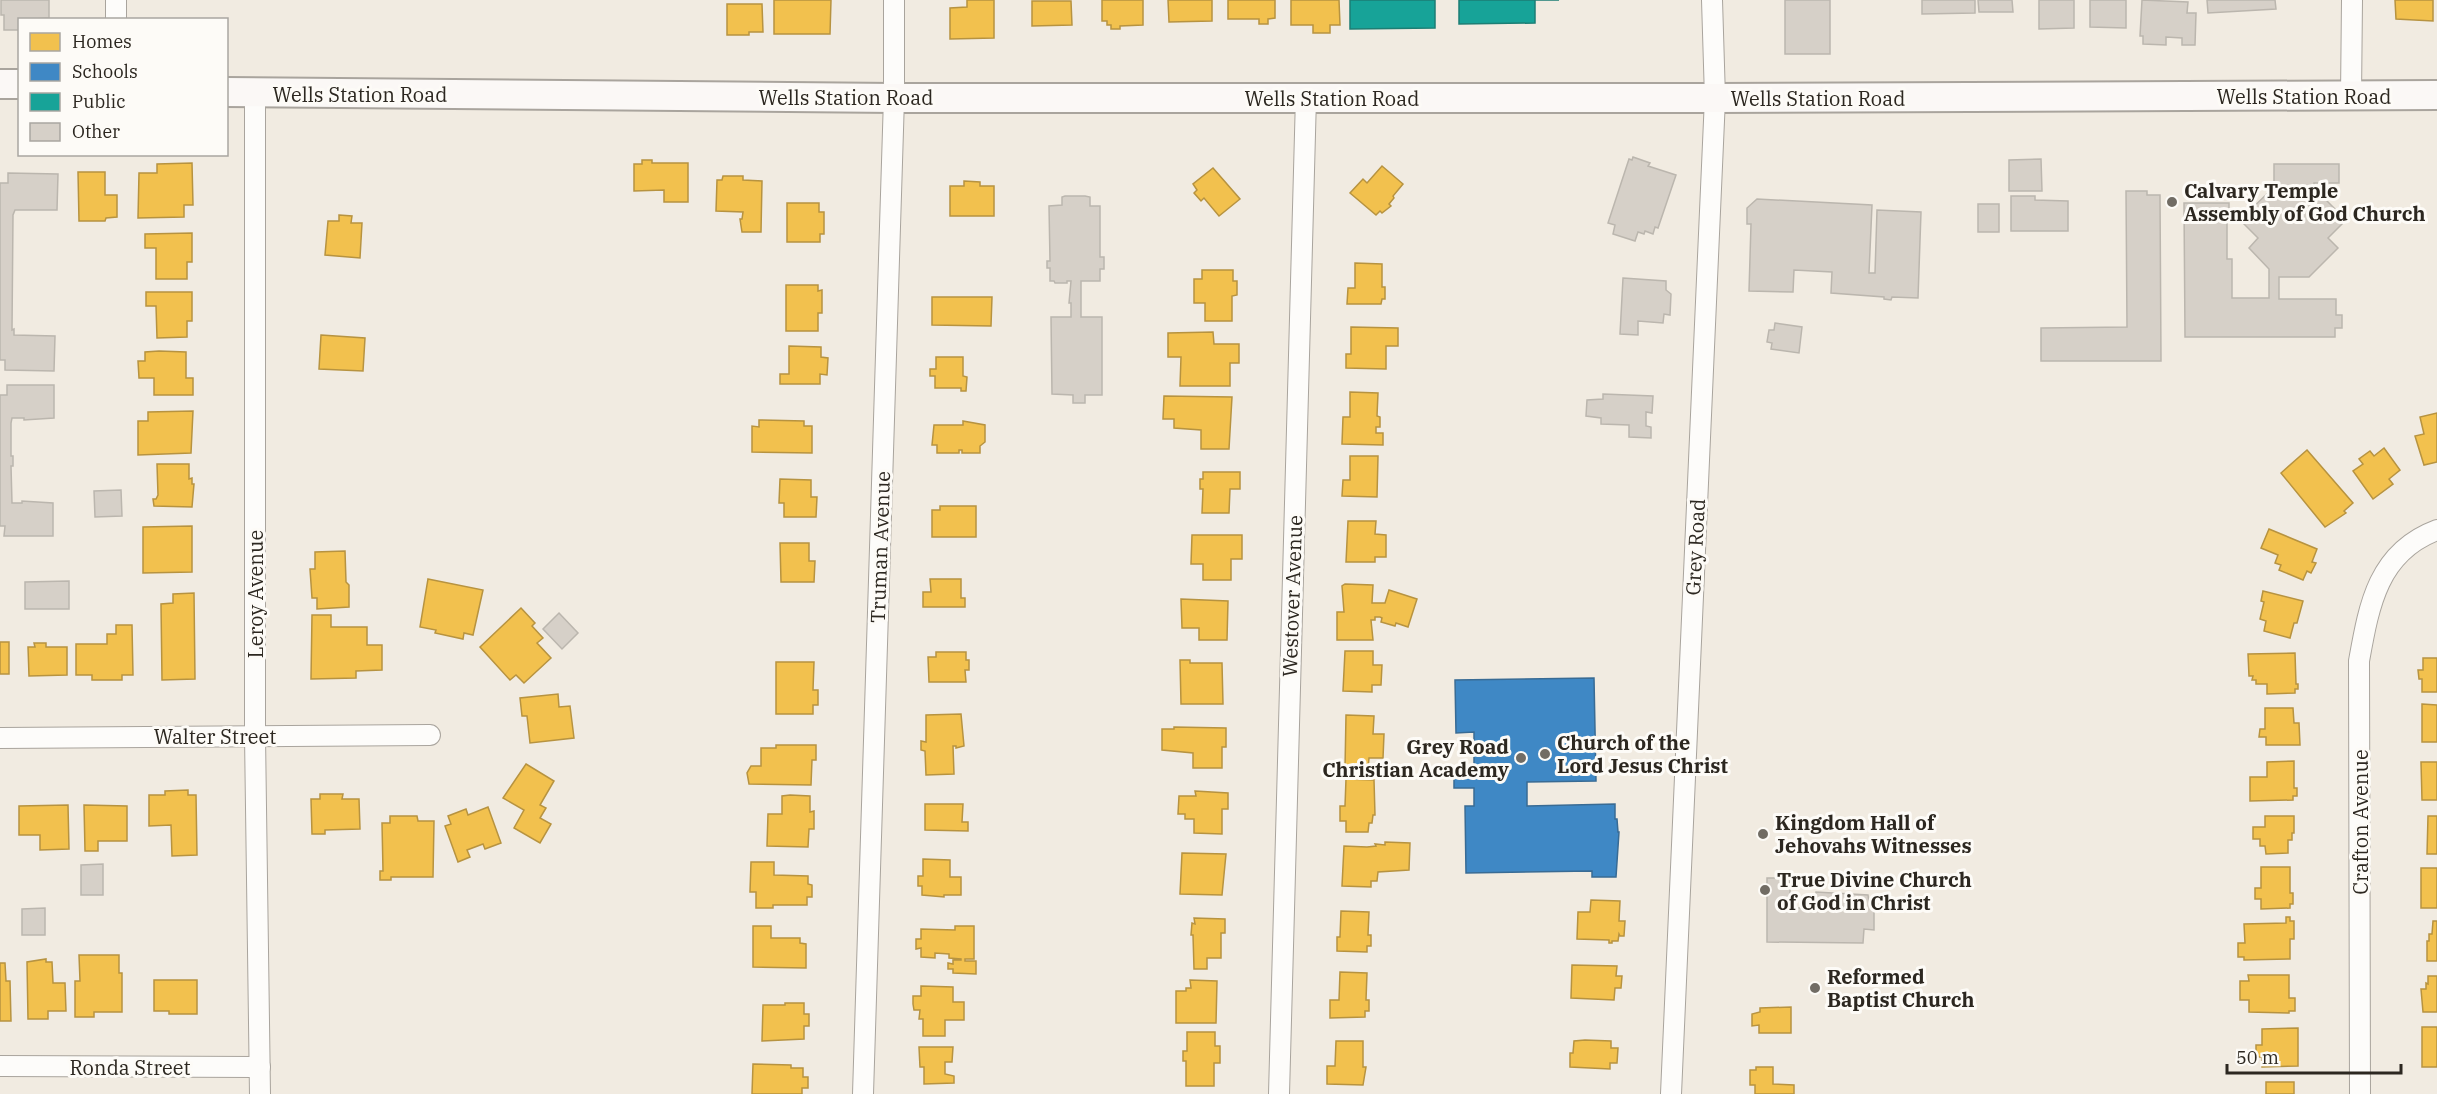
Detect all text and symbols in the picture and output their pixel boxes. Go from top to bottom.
legend [18,18,228,156]
text: Homes [72,30,132,53]
text: Schools [72,60,138,83]
street label: Wells Station Road [273,81,447,108]
street label: Wells Station Road [2217,83,2391,110]
street label: Wells Station Road [759,84,933,111]
street label: Wells Station Road [1245,85,1419,112]
street label: Wells Station Road [1731,85,1905,112]
text: Public [72,90,126,113]
text: Other [72,120,120,143]
place label: Calvary Temple Assembly of God Church [2184,177,2425,227]
marker: Calvary Temple Assembly of God Church [2165,195,2179,209]
street label: Truman Avenue [864,471,896,623]
street label: Grey Road [1679,498,1711,596]
street label: Westover Avenue [1276,515,1308,677]
street label: Leroy Avenue [242,530,269,658]
street label: Walter Street [154,723,276,750]
place label: Church of the Lord Jesus Christ [1557,729,1728,779]
place label: Grey Road Christian Academy [1322,733,1510,783]
marker: Church of the Lord Jesus Christ [1538,747,1552,761]
street label: Crafton Avenue [2347,749,2374,895]
marker: Grey Road Christian Academy [1514,751,1528,765]
place label: Kingdom Hall of Jehovahs Witnesses [1775,809,1972,859]
marker: Kingdom Hall of Jehovahs Witnesses [1756,827,1770,841]
place label: True Divine Church of God in Christ [1777,866,1972,916]
marker: True Divine Church of God in Christ [1758,883,1772,897]
place label: Reformed Baptist Church [1827,963,1974,1013]
marker: Reformed Baptist Church [1808,981,1822,995]
scale bar [2227,1037,2401,1075]
text: 50 m [2236,1046,2279,1069]
street label: Ronda Street [69,1054,191,1081]

